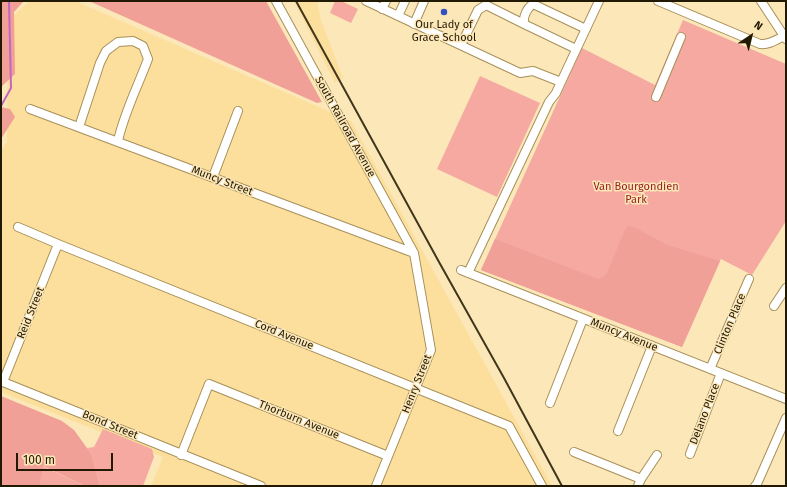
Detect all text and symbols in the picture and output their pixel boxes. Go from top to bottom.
marker: Our Lady of Grace School [439,7,449,17]
north arrow [731,16,771,56]
place label: Our Lady of Grace School [412,18,476,44]
text: N [751,18,765,33]
street label: South Railroad Avenue [312,74,378,180]
street label: Muncy Street [189,163,255,199]
park label: Van Bourgondien Park [593,180,679,206]
street label: Reid Street [15,285,47,341]
street label: Clinton Place [711,292,749,356]
street label: Muncy Avenue [588,315,660,355]
street label: Cord Avenue [253,317,315,353]
street label: Henry Street [399,353,435,415]
street label: Delano Place [687,382,723,446]
street label: Thorburn Avenue [257,398,341,442]
street label: Bond Street [80,408,140,442]
scale bar [18,445,115,471]
text: 100 m [23,453,55,467]

